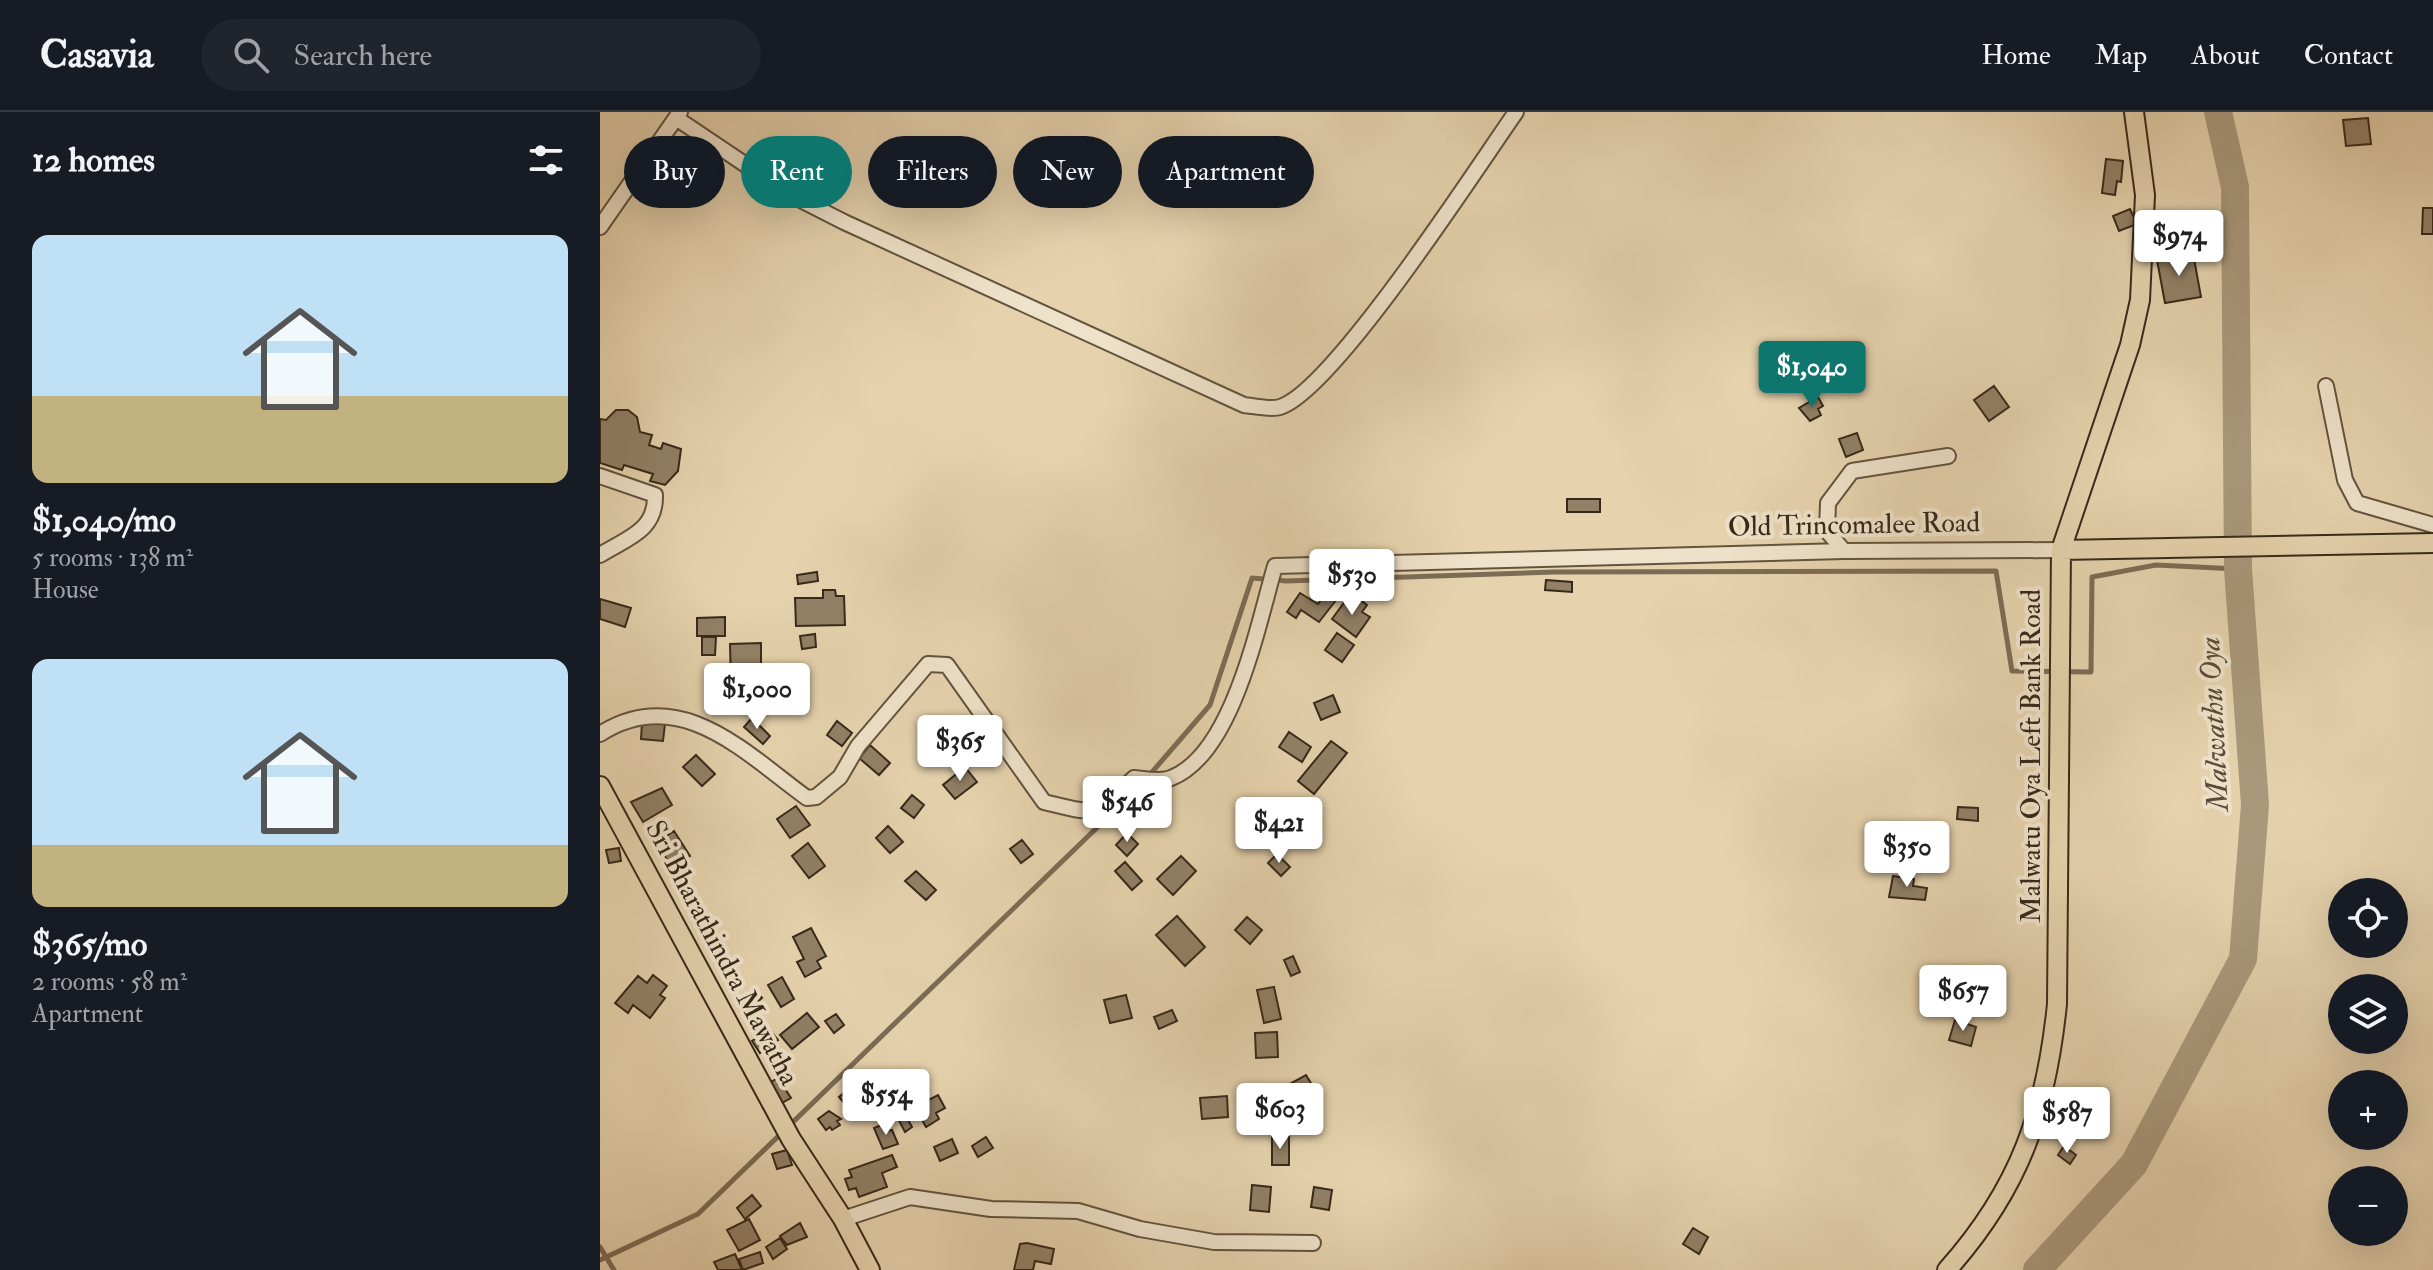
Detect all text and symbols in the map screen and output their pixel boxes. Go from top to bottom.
search box [201,19,761,91]
text: Casavia [40,31,153,79]
icon: search [229,33,273,77]
text: Search here [293,37,432,74]
text: Home [1981,38,2051,73]
text: Map [2095,38,2147,73]
text: About [2191,38,2260,73]
text: Contact [2304,38,2393,73]
chip: Buy [624,136,725,208]
chip: Rent [741,136,852,208]
chip: Filters [868,136,997,208]
chip: New [1013,136,1122,208]
chip: Apartment [1138,136,1314,208]
icon: filters [524,138,568,182]
text: 12 homes [32,139,155,182]
pin: $974 [2132,210,2226,278]
text: $974 [2152,220,2206,252]
icon: home [228,287,372,431]
pin: $1,040 [1747,341,1877,409]
text: $1,040 [1777,351,1847,383]
text: $1,040/mo [32,499,176,542]
street label: Old Trincomalee Road [1728,505,1981,545]
text: 5 rooms · 138 m² [32,542,193,574]
pin: $530 [1305,549,1399,617]
text: $530 [1327,559,1377,591]
text: House [32,574,99,606]
street label: Malwatu Oya Left Bank Road [2014,589,2049,923]
water label: Malwathu Oya [2191,636,2237,814]
pin: $1,000 [692,663,822,731]
text: $1,000 [722,673,792,705]
icon: home [228,711,372,855]
pin: $365 [913,715,1007,783]
text: $365 [935,725,985,757]
pin: $546 [1080,776,1174,844]
text: $546 [1101,786,1153,818]
pin: $421 [1232,797,1326,865]
text: $421 [1253,807,1305,839]
street label: Sri Bharathindra Mawatha [637,815,807,1092]
pin: $350 [1860,821,1954,889]
text: $350 [1882,831,1932,863]
map controls [2328,878,2408,1246]
button: locate [2328,878,2408,958]
text: $365/mo [32,923,147,966]
pin: $657 [1916,965,2010,1033]
text: 2 rooms · 58 m² [32,966,187,998]
button: layers [2328,974,2408,1054]
text: $657 [1937,975,1989,1007]
text: Apartment [32,998,143,1030]
pin: $554 [839,1069,933,1137]
button: + [2328,1070,2408,1150]
text: $554 [861,1079,911,1111]
pin: $603 [1233,1083,1327,1151]
pin: $587 [2020,1087,2114,1155]
text: $603 [1254,1093,1306,1125]
text: $587 [2042,1097,2092,1129]
button: − [2328,1166,2408,1246]

